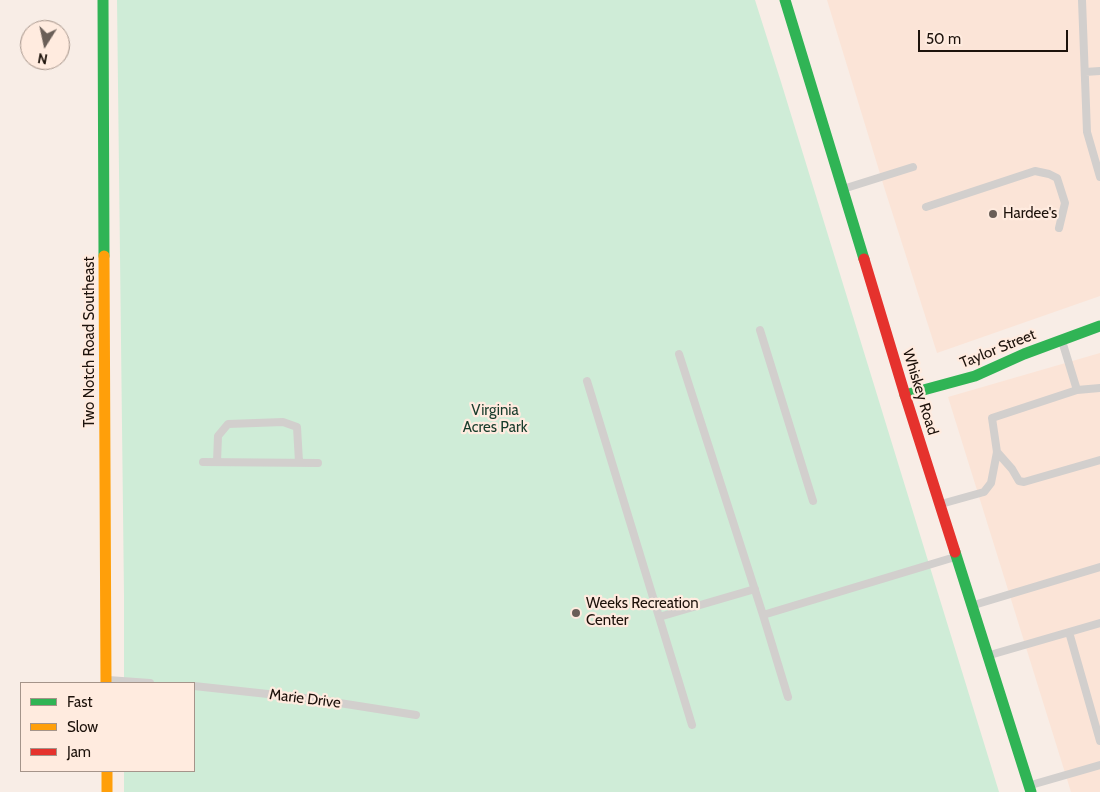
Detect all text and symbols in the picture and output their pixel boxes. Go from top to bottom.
north arrow [20,20,70,70]
scale bar [920,20,1070,52]
text: 50 m [926,30,961,48]
text: N [36,49,49,69]
place label: Hardee's [1003,205,1057,223]
marker: Hardee's [987,208,999,220]
street label: Two Notch Road Southeast [81,256,99,428]
street label: Taylor Street [958,326,1038,372]
street label: Whiskey Road [898,347,942,437]
park label: Virginia Acres Park [463,402,527,437]
place label: Weeks Recreation Center [586,595,699,630]
marker: Weeks Recreation Center [570,607,582,619]
legend [20,682,195,772]
street label: Marie Drive [268,686,342,712]
text: Fast [67,693,92,711]
text: Slow [67,718,98,736]
text: Jam [67,743,91,761]

